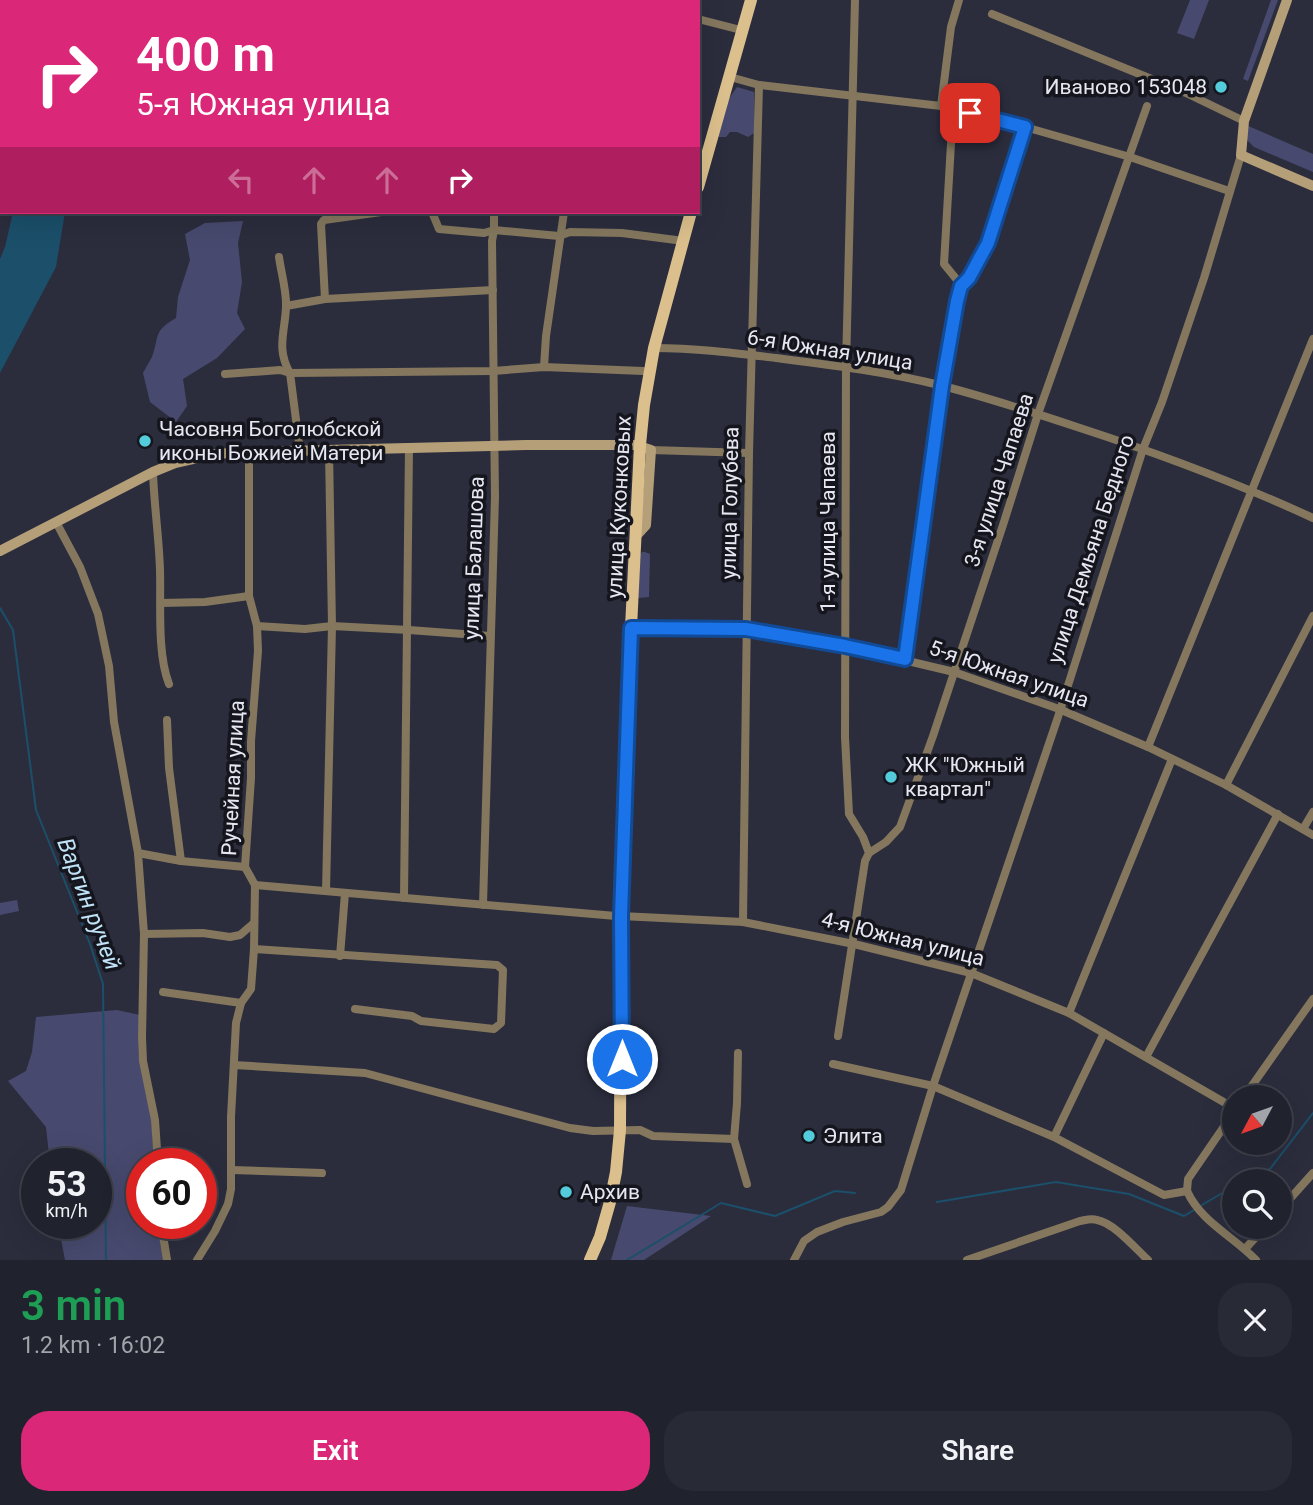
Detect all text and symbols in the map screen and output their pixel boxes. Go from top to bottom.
text: 400 m [136,26,275,83]
icon: right [21,28,112,119]
place label: Иваново 153048 [1044,75,1207,99]
marker: Иваново 153048 [1213,79,1229,95]
pin [940,83,1000,143]
text: 5-я Южная улица [136,85,391,123]
icon: arrive [951,94,989,132]
icon: left [222,161,260,199]
icon: ahead [295,161,333,199]
icon: ahead [368,161,406,199]
icon: right [441,161,479,199]
street label: 6-я Южная улица [746,325,914,375]
street label: 3-я улица Чапаева [960,390,1038,570]
street label: улица Куконковых [602,415,636,599]
place label: Часовня Боголюбской иконы Божией Матери [159,417,383,465]
street label: улица Голубева [717,426,743,580]
street label: 1-я улица Чапаева [816,431,840,613]
street label: улица Демьяна Бедного [1043,432,1139,666]
marker: Часовня Боголюбской иконы Божией Матери [137,433,153,449]
street label: улица Балашова [459,476,489,640]
street label: 5-я Южная улица [926,635,1092,713]
street label: Ручейная улица [217,700,249,856]
place label: ЖК "Южный квартал" [905,753,1025,801]
marker: ЖК "Южный квартал" [883,769,899,785]
water label: Варгин ручей [51,834,127,974]
street label: 4-я Южная улица [819,907,987,971]
position arrow [585,1022,659,1096]
north arrow [1222,1085,1292,1155]
map controls [1222,1085,1292,1239]
place label: Элита [823,1124,883,1148]
marker: Элита [801,1128,817,1144]
speed limit sign: 60 [126,1148,217,1239]
text: 53 [46,1164,87,1205]
button: search [1222,1169,1292,1239]
place label: Архив [580,1180,640,1204]
marker: Архив [558,1184,574,1200]
text: km/h [45,1200,88,1221]
text: 3 min [21,1281,126,1330]
button: close [1218,1283,1292,1357]
text: 1.2 km · 16:02 [21,1332,165,1359]
button: Exit [21,1411,650,1491]
button: Share [664,1411,1292,1491]

